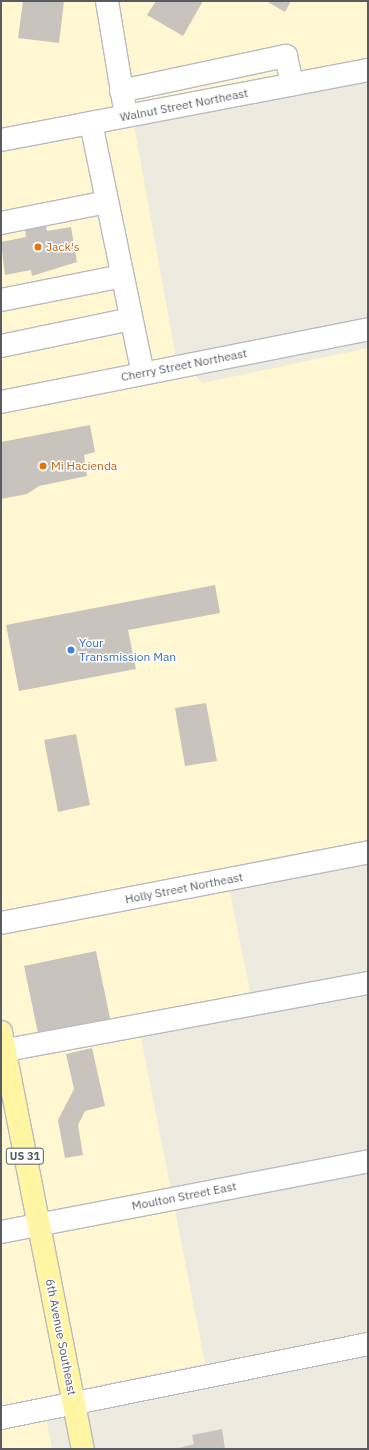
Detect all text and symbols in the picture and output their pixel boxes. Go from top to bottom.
street label: Walnut Street Northeast [119,85,249,125]
place label: Jack's [46,240,80,254]
marker: Jack's [33,242,43,252]
street label: Cherry Street Northeast [120,346,248,384]
place label: Mi Hacienda [51,459,117,473]
marker: Mi Hacienda [38,461,48,471]
place label: Your Transmission Man [79,636,176,664]
marker: Your Transmission Man [66,645,76,655]
street label: Holly Street Northeast [124,870,244,906]
road number: US 31 [5,1147,45,1165]
street label: Moulton Street East [131,1179,237,1213]
street label: 6th Avenue Southeast [43,1277,79,1397]

